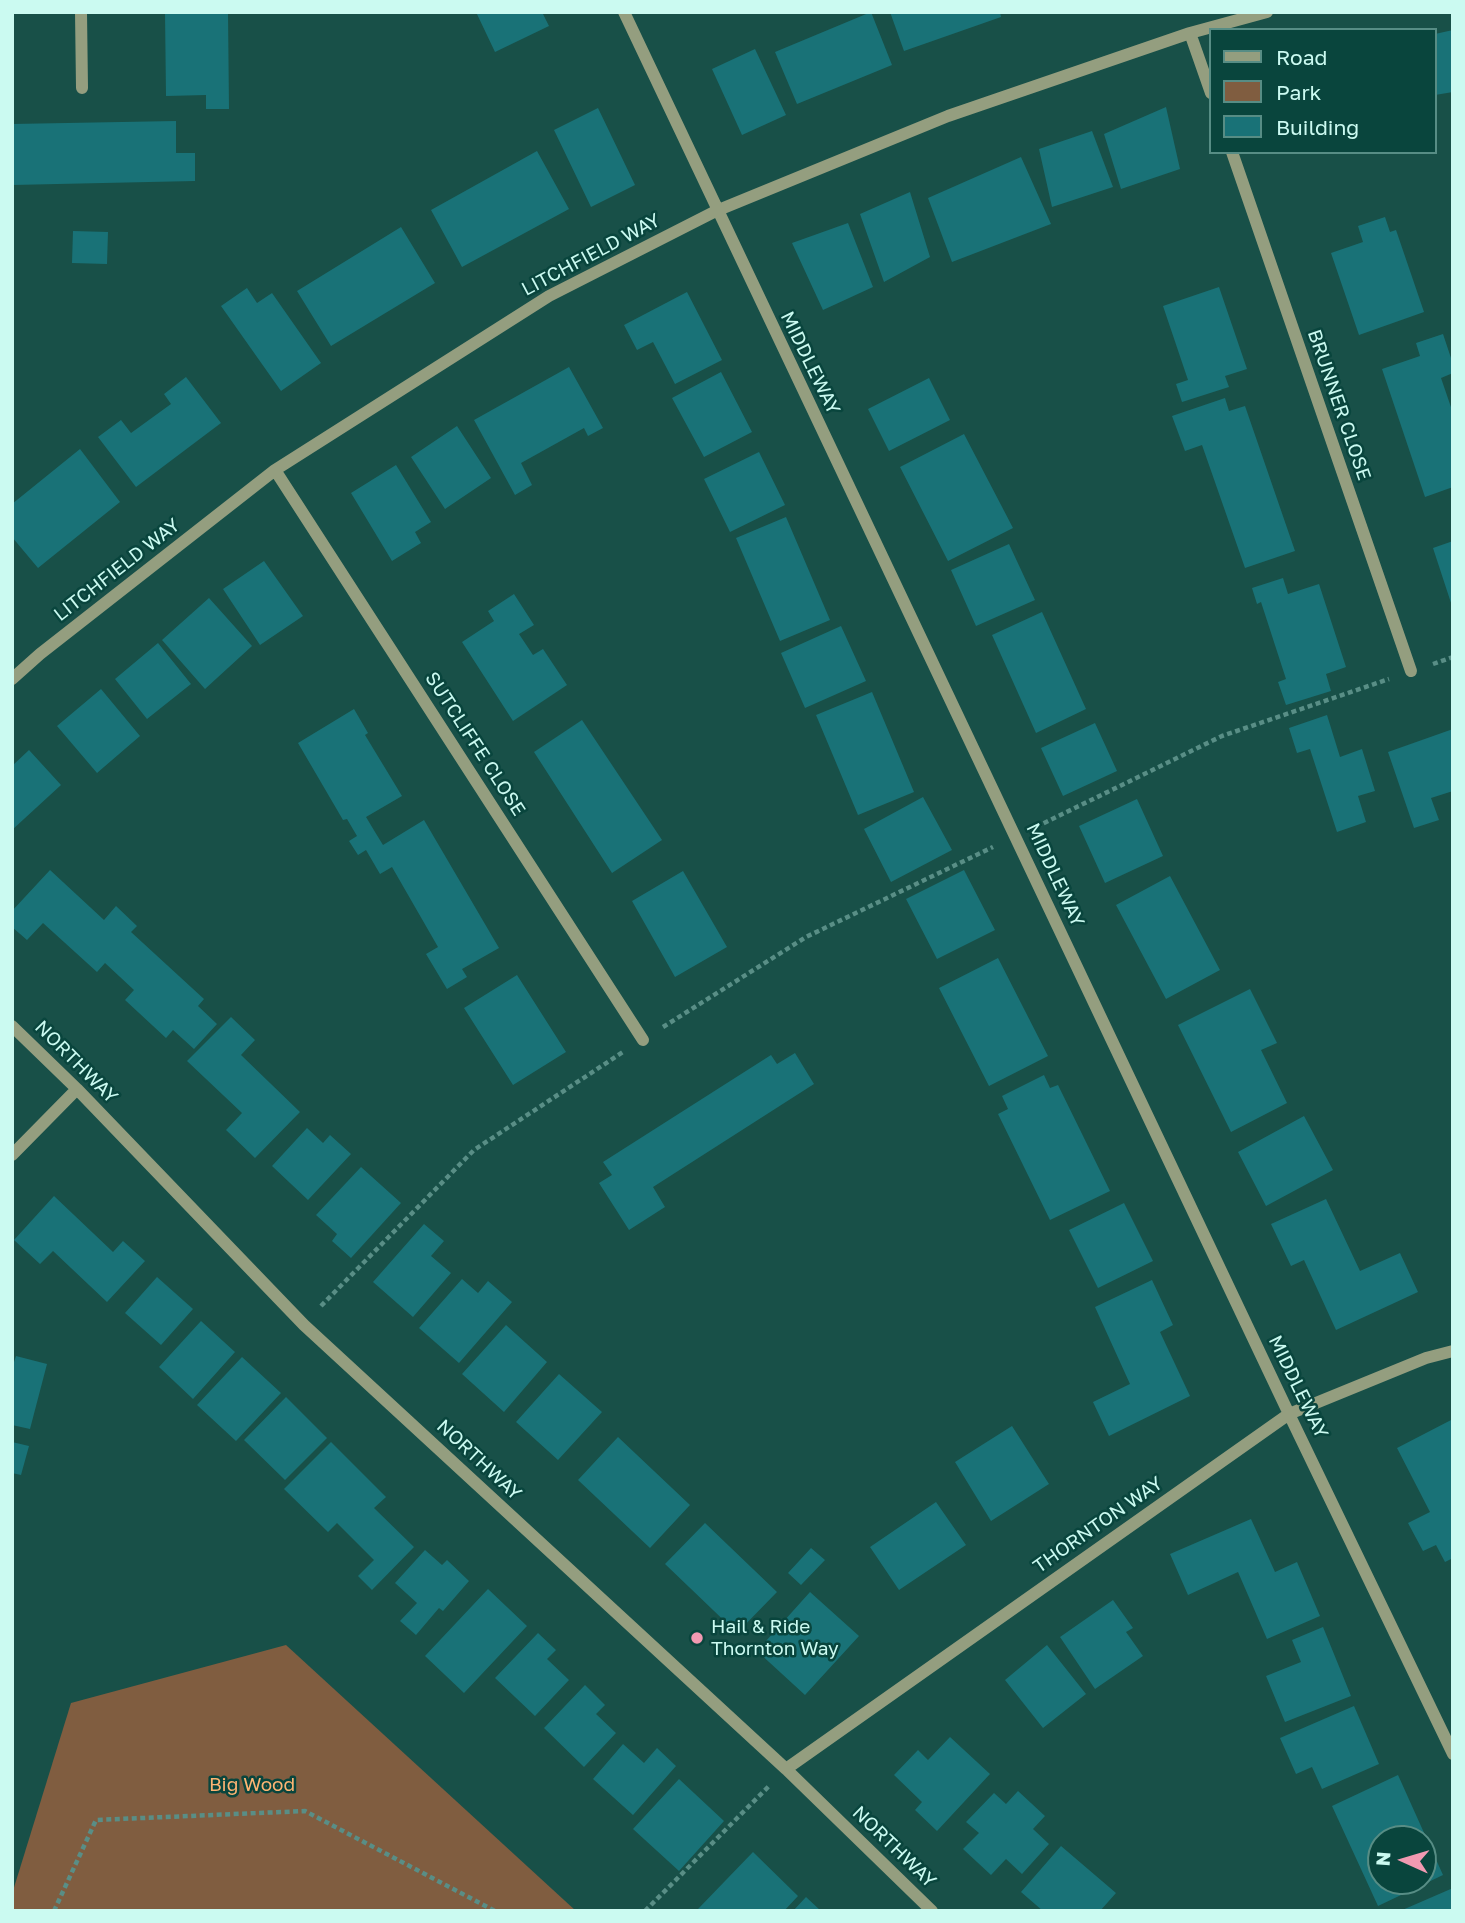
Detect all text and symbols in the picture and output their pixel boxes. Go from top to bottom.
legend [1210,28,1437,154]
text: Road [1276,44,1327,70]
text: Park [1276,79,1321,105]
text: Building [1276,114,1359,140]
street label: LITCHFIELD WAY [518,209,664,301]
street label: MIDDLEWAY [775,308,845,418]
street label: BRUNNER CLOSE [1302,326,1376,484]
street label: LITCHFIELD WAY [50,514,184,626]
street label: SUTCLIFFE CLOSE [420,668,530,820]
street label: MIDDLEWAY [1021,820,1089,930]
street label: NORTHWAY [30,1016,122,1108]
street label: MIDDLEWAY [1263,1332,1333,1442]
street label: NORTHWAY [432,1415,526,1505]
street label: THORNTON WAY [1029,1472,1167,1578]
place label: Hail & Ride Thornton Way [711,1616,839,1660]
marker: Hail & Ride Thornton Way [689,1630,705,1646]
park label: Big Wood [209,1774,295,1796]
street label: NORTHWAY [847,1801,941,1893]
north arrow [1367,1825,1437,1895]
text: N [1371,1851,1395,1867]

